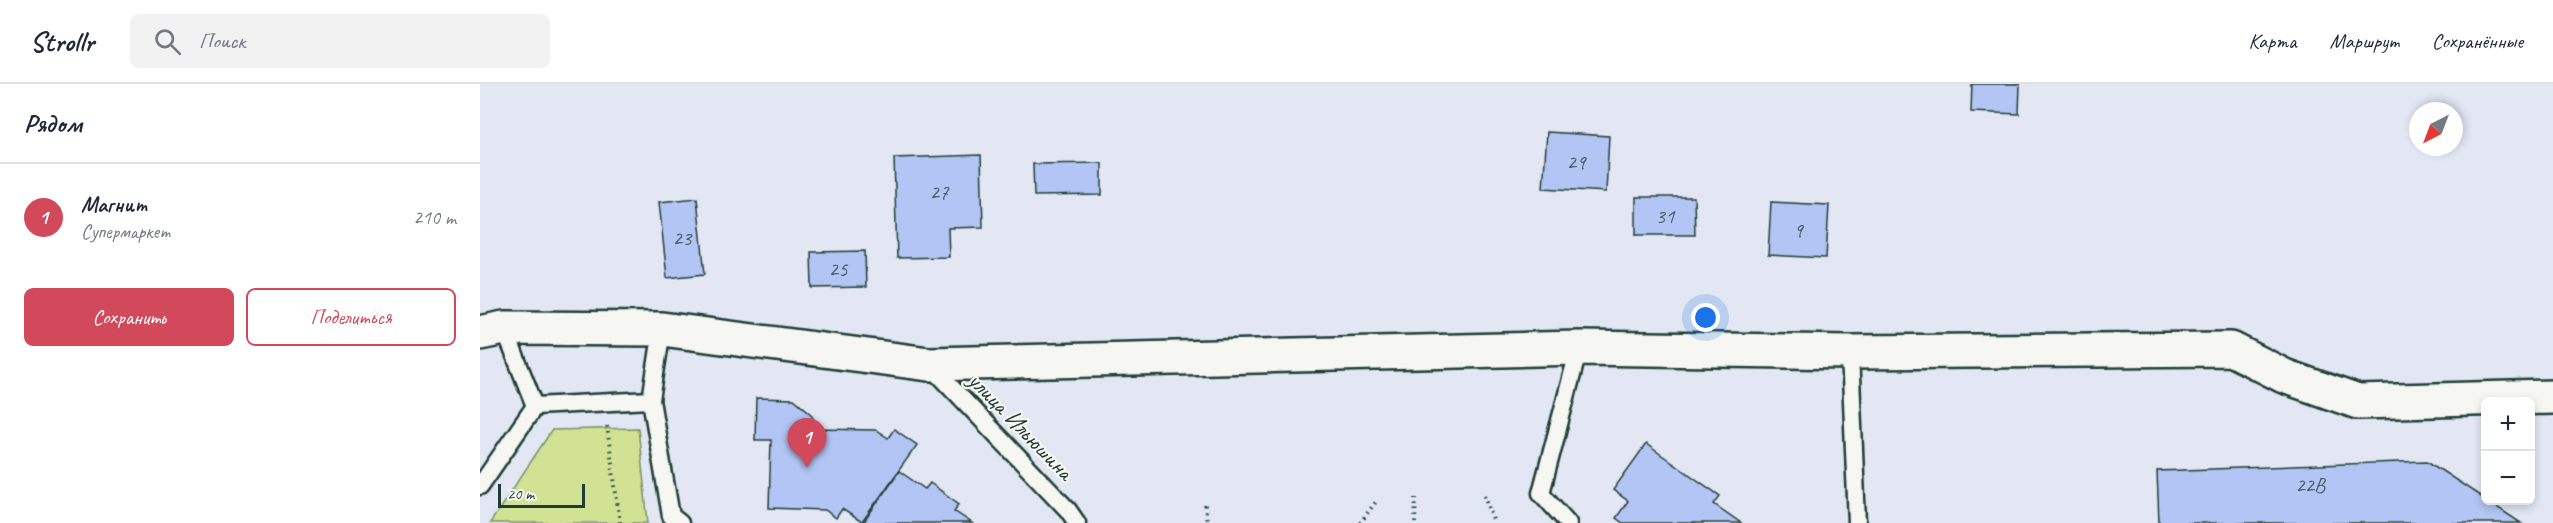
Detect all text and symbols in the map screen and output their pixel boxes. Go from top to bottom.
search box [130,14,550,68]
text: Strollr [30,24,94,59]
icon: search [151,25,184,58]
text: Поиск [199,27,245,55]
text: Карта [2248,28,2297,54]
text: Маршрут [2330,28,2399,54]
text: Сохранённые [2432,28,2523,54]
north arrow [2409,102,2463,156]
text: Рядом [24,107,82,140]
house number: 29 [1567,149,1587,175]
house number: 27 [930,179,950,205]
text: Магнит [81,191,147,219]
house number: 31 [1656,203,1676,229]
text: 1 [39,205,48,230]
text: 210 m [413,205,456,230]
house number: 9 [1793,217,1804,243]
text: Супермаркет [81,219,170,244]
house number: 23 [673,225,693,251]
house number: 25 [829,256,849,282]
button: Сохранить [24,288,234,346]
button: Поделиться [246,288,456,346]
your location [1691,303,1720,332]
street label: улица Ильюшина [961,364,1081,488]
map controls [2481,397,2535,505]
button: + [2481,397,2535,451]
pin: 1 [788,418,826,468]
button: − [2481,451,2535,505]
house number: 22В [2295,472,2327,498]
scale bar [498,481,585,508]
text: 20 m [507,484,534,504]

